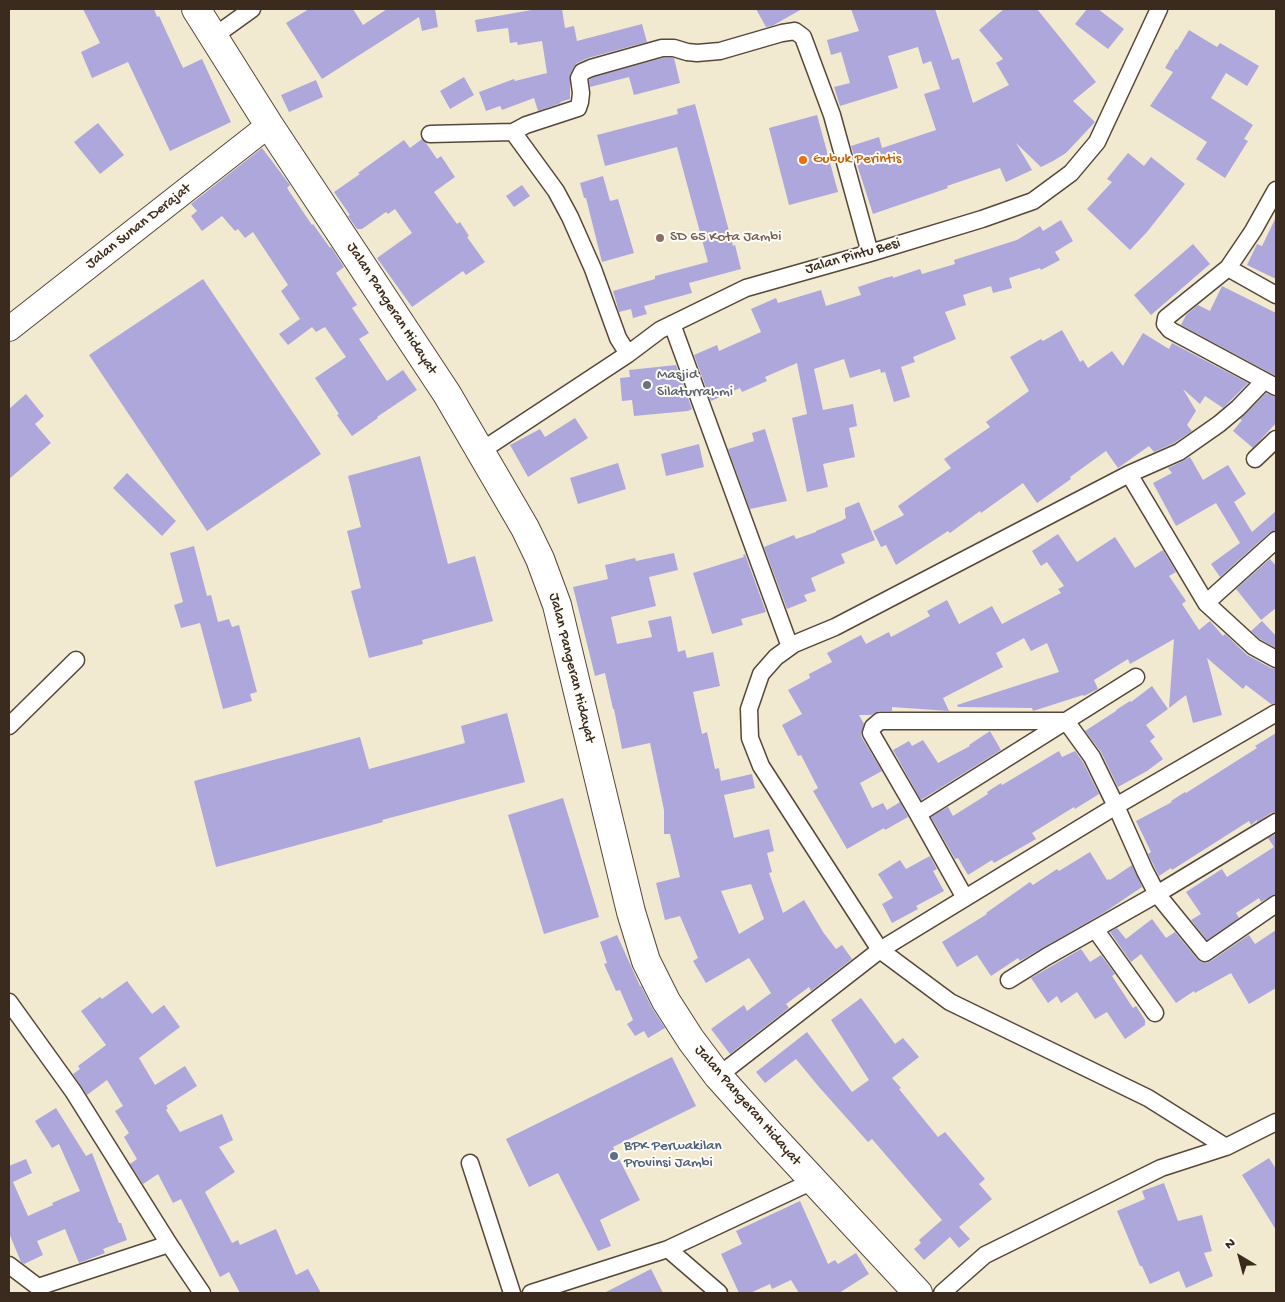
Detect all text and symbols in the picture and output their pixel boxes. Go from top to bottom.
place label: Gubuk Perintis [813,151,901,169]
marker: Gubuk Perintis [797,154,809,166]
street label: Jalan Sunan Derajat [83,180,195,274]
place label: SD 65 Kota Jambi [670,229,781,247]
marker: SD 65 Kota Jambi [654,232,666,244]
street label: Jalan Pintu Besi [803,235,903,279]
street label: Jalan Pangeran Hidayat [342,240,440,378]
place label: Masjid Silaturrahmi [657,367,733,402]
marker: Masjid Silaturrahmi [641,379,653,391]
street label: Jalan Pangeran Hidayat [544,591,598,745]
street label: Jalan Pangeran Hidayat [690,1042,804,1170]
place label: BPK Perwakilan Provinsi Jambi [624,1138,722,1173]
marker: BPK Perwakilan Provinsi Jambi [608,1150,620,1162]
north arrow [1215,1232,1265,1282]
text: N [1222,1235,1239,1254]

